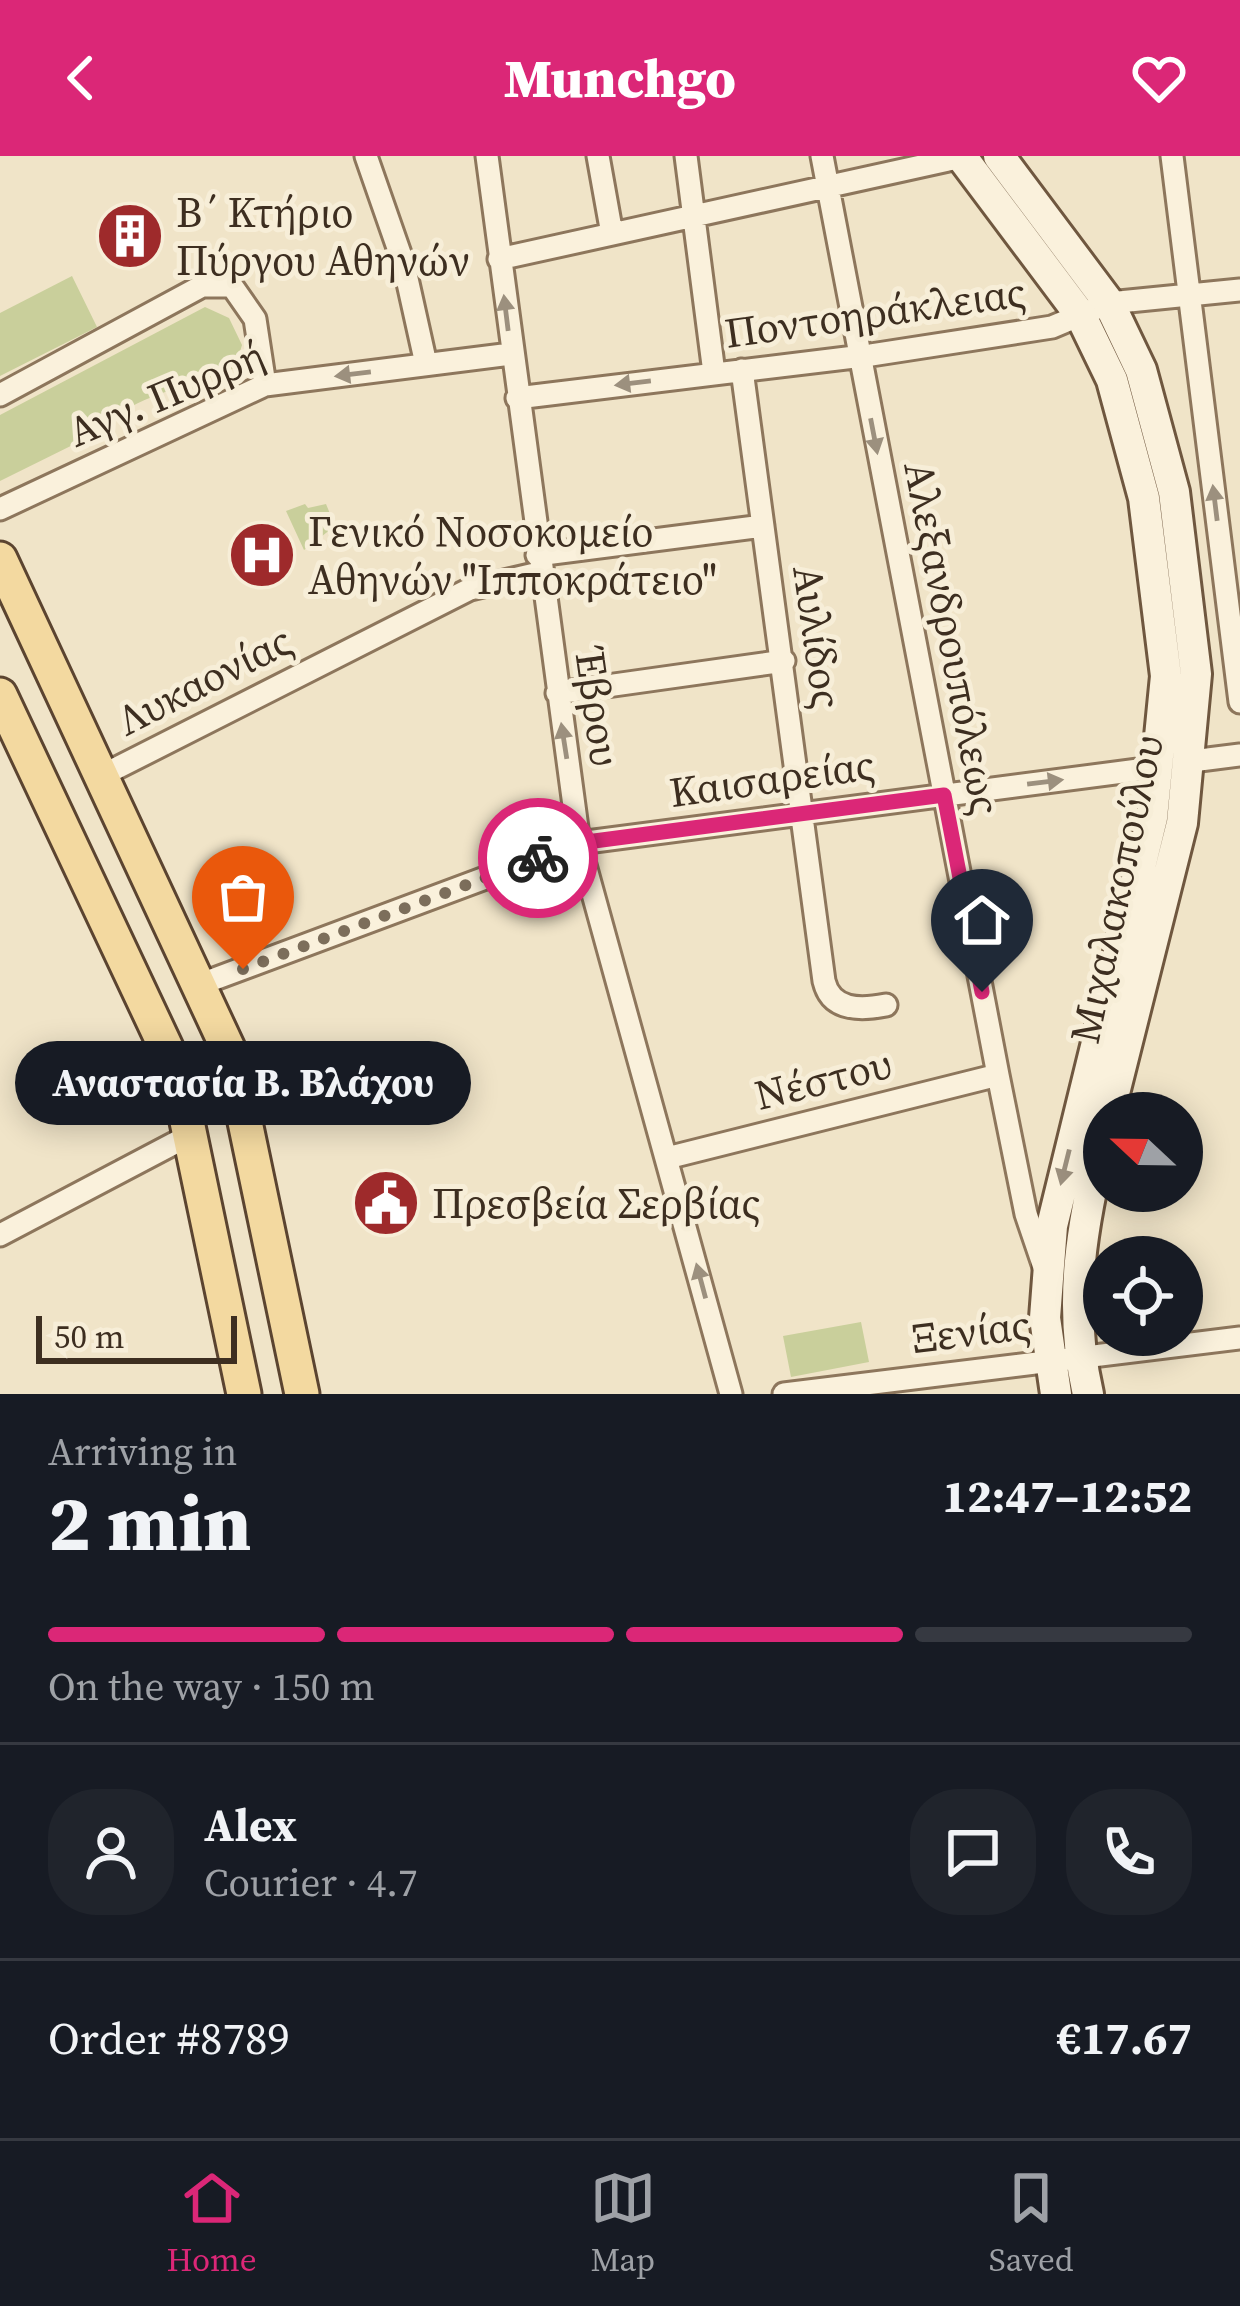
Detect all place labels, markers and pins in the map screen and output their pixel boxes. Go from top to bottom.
place label: Β΄ Κτήριο Πύργου Αθηνών [176,183,470,289]
building icon: Β΄ Κτήριο Πύργου Αθηνών [95,201,165,271]
place label: Γενικό Νοσοκομείο Αθηνών "Ιπποκράτειο" [308,502,717,608]
hospital icon: Γενικό Νοσοκομείο Αθηνών "Ιπποκράτειο" [227,520,297,590]
pin [192,846,294,969]
pin [931,869,1033,992]
callout: Αναστασία Β. Βλάχου [15,1041,471,1125]
public building icon: Πρεσβεία Σερβίας [351,1168,421,1238]
place label: Πρεσβεία Σερβίας [432,1174,761,1232]

